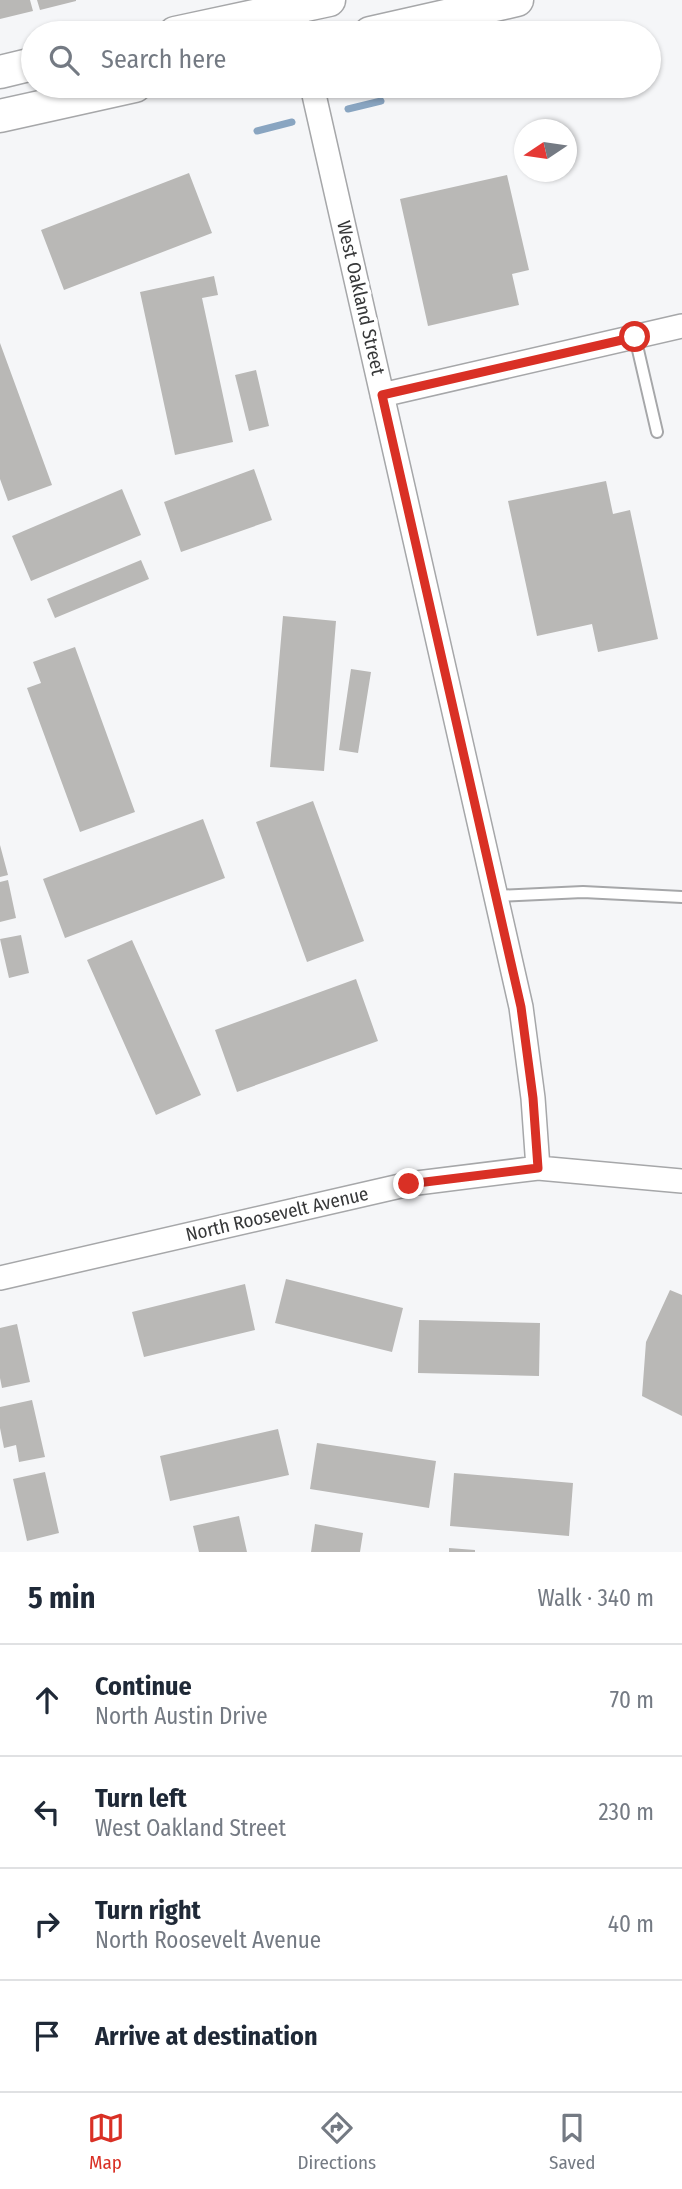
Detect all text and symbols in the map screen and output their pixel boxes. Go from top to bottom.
search box [21,21,661,98]
icon: search [45,41,83,79]
text: Search here [101,44,226,75]
north arrow [514,119,577,182]
street label: West Oakland Street [332,219,390,378]
route start [619,321,650,352]
route end [393,1168,424,1199]
street label: North Roosevelt Avenue [183,1182,371,1246]
text: 5 min [28,1580,95,1616]
text: Walk · 340 m [537,1584,654,1612]
text: Continue [95,1671,192,1702]
icon: ahead [28,1681,66,1719]
text: 70 m [610,1686,654,1714]
text: North Austin Drive [95,1702,268,1730]
text: Turn left [95,1783,187,1814]
icon: left [28,1793,66,1831]
text: 230 m [598,1798,654,1826]
text: West Oakland Street [95,1814,286,1842]
text: Turn right [95,1895,201,1926]
icon: right [28,1905,66,1943]
text: 40 m [608,1910,654,1938]
text: North Roosevelt Avenue [95,1926,321,1954]
icon: arrive [28,2017,66,2055]
text: Arrive at destination [95,2021,318,2052]
tab: Map [87,2109,125,2174]
tab: Directions [298,2109,376,2174]
tab: Saved [549,2109,595,2174]

